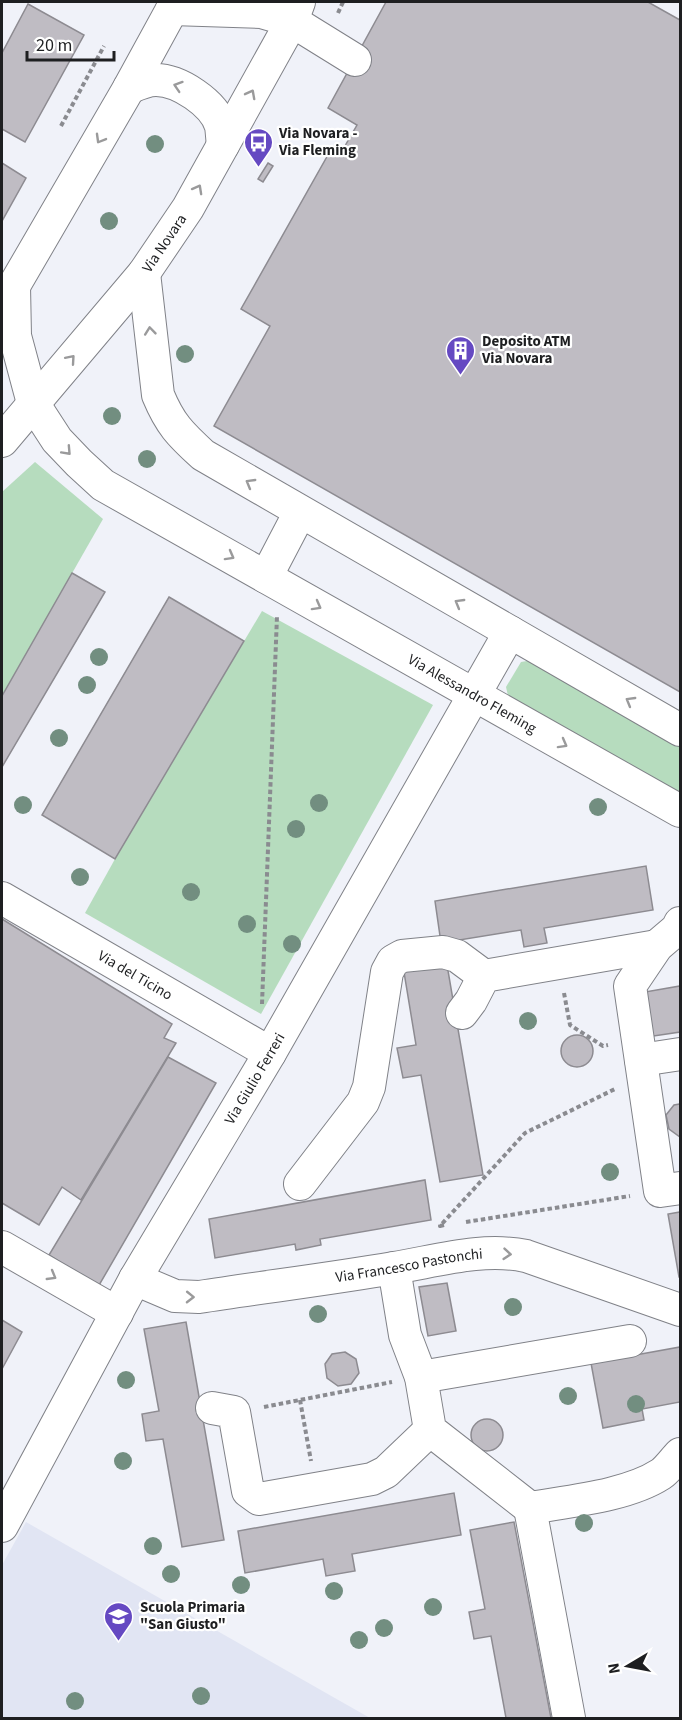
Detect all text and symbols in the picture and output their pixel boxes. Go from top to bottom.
scale bar [27,24,114,62]
text: 20 m [36,33,72,58]
one-way arrow [173,81,184,93]
one-way arrow [244,89,255,100]
place label: Via Novara - Via Fleming [278,123,357,161]
bus stop icon: Via Novara - Via Fleming [242,126,274,168]
one-way arrow [95,133,107,143]
one-way arrow [191,185,203,195]
street label: Via Novara [137,210,192,277]
one-way arrow [144,327,157,336]
place label: Deposito ATM Via Novara [481,331,571,369]
building icon: Deposito ATM Via Novara [445,334,477,376]
one-way arrow [64,355,75,366]
one-way arrow [60,444,71,454]
one-way arrow [246,479,256,490]
one-way arrow [224,549,234,560]
one-way arrow [311,599,321,610]
one-way arrow [455,599,465,611]
street label: Via Alessandro Fleming [404,649,541,739]
one-way arrow [626,697,636,708]
one-way arrow [557,737,567,748]
street label: Via del Ticino [94,946,176,1005]
street label: Via Giulio Ferreri [220,1029,290,1128]
street label: Via Francesco Pastonchi [334,1244,483,1288]
one-way arrow [503,1247,512,1260]
one-way arrow [46,1269,56,1281]
one-way arrow [185,1290,194,1303]
place label: Scuola Primaria "San Giusto" [140,1597,245,1635]
school or university icon: Scuola Primaria "San Giusto" [103,1600,135,1642]
north arrow [598,1636,658,1696]
text: N [602,1661,626,1676]

